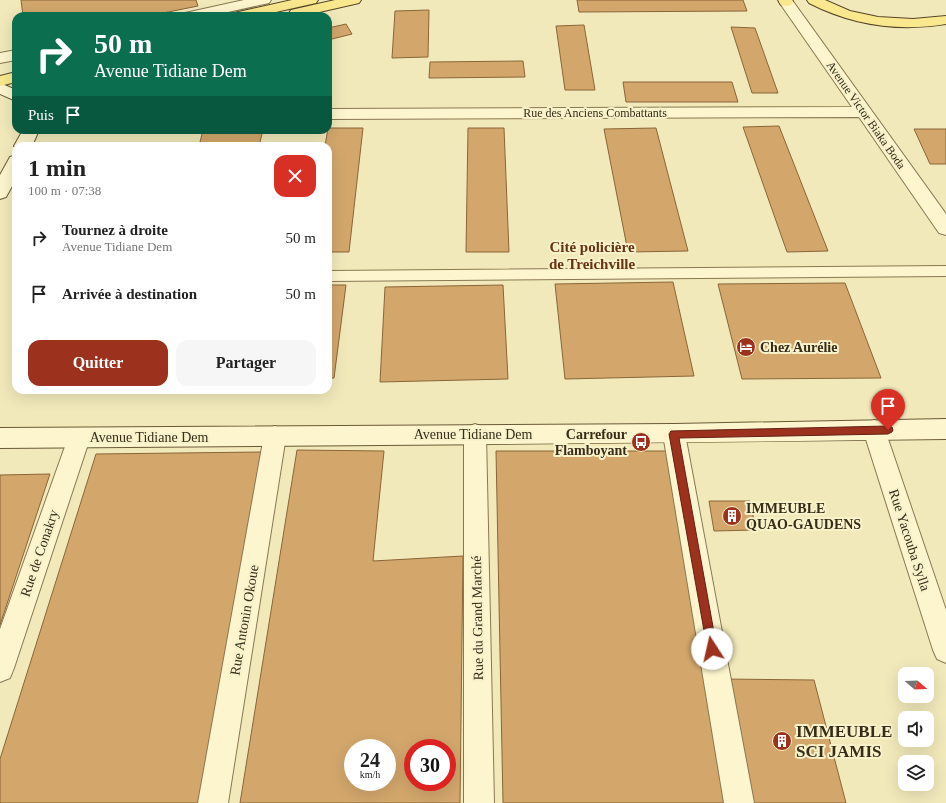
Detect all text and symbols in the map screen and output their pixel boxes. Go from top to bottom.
icon: right [28,28,80,80]
text: 50 m [94,28,152,59]
street label: Avenue Victor Biaka Boda [823,58,909,172]
text: Avenue Tidiane Dem [94,61,247,81]
icon: arrive [62,104,84,126]
street label: Rue des Anciens Combattants [523,106,667,120]
text: Puis [28,107,54,123]
text: 1 min [28,155,86,181]
button: close [274,155,316,197]
text: 100 m · 07:38 [28,183,101,198]
text: Tournez à droite [62,222,168,238]
icon: right [28,227,50,249]
text: 50 m [286,230,316,246]
text: Avenue Tidiane Dem [62,239,172,254]
district label: Cité policière de Treichville [549,239,635,272]
icon: arrive [28,283,50,305]
text: Arrivée à destination [62,286,197,302]
text: 50 m [286,286,316,302]
hotel icon: Chez Aurélie [735,336,757,358]
button: Quitter [28,340,168,386]
button: Partager [176,340,316,386]
place label: Chez Aurélie [760,340,837,355]
pin [871,389,905,430]
icon: arrive [877,395,899,417]
street label: Avenue Tidiane Dem [414,427,532,442]
place label: Carrefour Flamboyant [555,427,627,458]
street label: Avenue Tidiane Dem [90,430,208,445]
bus stop icon: Carrefour Flamboyant [630,431,652,453]
street label: Rue Yacouba Sylla [886,487,933,594]
place label: IMMEUBLE QUAO-GAUDENS [746,501,861,532]
building icon: IMMEUBLE QUAO-GAUDENS [721,505,743,527]
street label: Rue de Conakry [18,508,61,599]
street label: Rue du Grand Marché [469,555,486,681]
street label: Rue Antonin Okoue [227,564,262,677]
position arrow [691,628,733,670]
north arrow [898,667,934,703]
map controls [898,667,934,791]
button: sound [898,711,934,747]
place label: IMMEUBLE SCI JAMIS [796,722,892,761]
building icon: IMMEUBLE SCI JAMIS [771,730,793,752]
speed limit sign: 30 [404,739,456,791]
text: 24 [360,749,380,771]
button: layers [898,755,934,791]
text: km/h [360,769,380,780]

